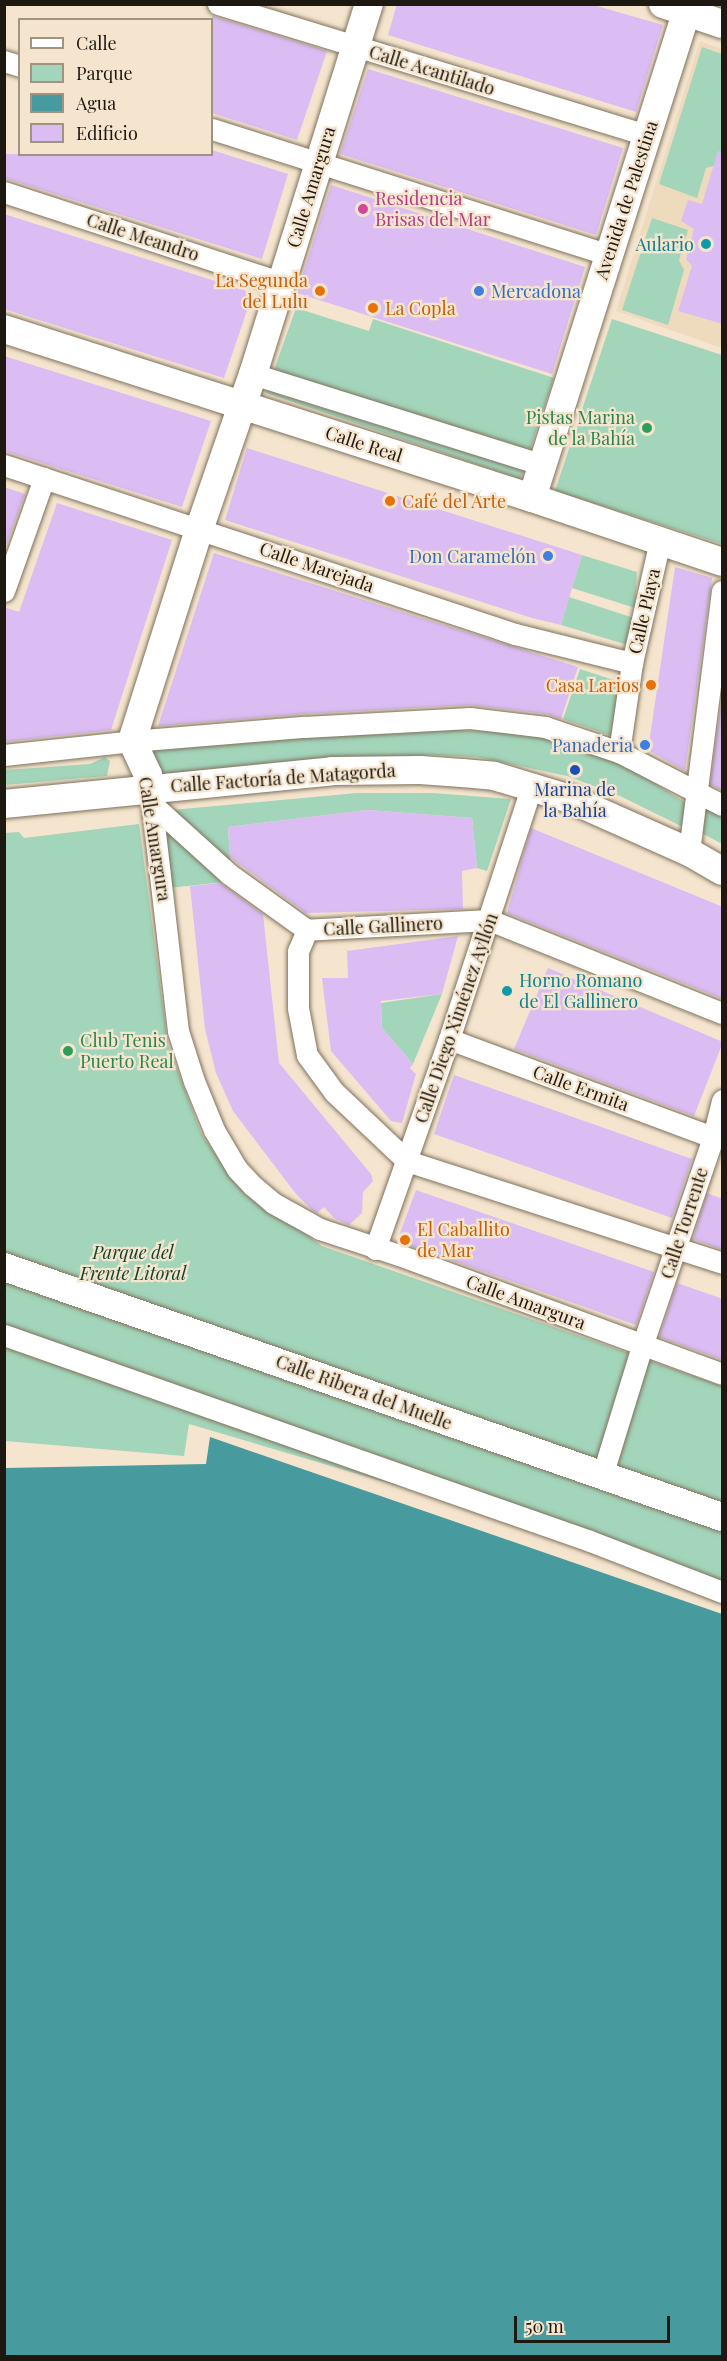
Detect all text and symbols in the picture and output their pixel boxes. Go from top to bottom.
legend [18,18,213,156]
text: Calle [76,31,117,55]
street label: Calle Acantilado [366,41,498,99]
text: Parque [76,61,133,85]
text: Agua [76,91,116,115]
street label: Avenida de Palestina [590,118,662,282]
text: Edificio [76,121,138,145]
street label: Calle Amargura [282,123,340,251]
place label: Residencia Brisas del Mar [375,188,491,230]
marker: Residencia Brisas del Mar [356,202,370,216]
street label: Calle Meandro [84,209,202,265]
place label: Aulario [635,233,694,255]
marker: Aulario [699,237,713,251]
place label: La Segunda del Lulu [215,270,308,312]
place label: Mercadona [491,280,581,302]
marker: La Segunda del Lulu [313,284,327,298]
marker: Mercadona [472,284,486,298]
place label: La Copla [385,297,456,319]
marker: La Copla [366,301,380,315]
place label: Pistas Marina de la Bahía [526,407,635,450]
street label: Calle Real [323,421,405,467]
marker: Pistas Marina de la Bahía [640,421,654,435]
place label: Café del Arte [402,490,507,512]
marker: Café del Arte [383,494,397,508]
street label: Calle Marejada [257,537,377,597]
place label: Don Caramelón [409,545,536,567]
marker: Don Caramelón [541,549,555,563]
street label: Calle Playa [624,566,664,656]
place label: Casa Larios [545,674,639,696]
marker: Casa Larios [644,678,658,692]
place label: Panaderia [552,734,633,756]
marker: Panaderia [638,738,652,752]
street label: Calle Factoría de Matagorda [170,759,396,797]
marker: Marina de la Bahía [568,763,582,777]
street label: Calle Amargura [134,775,176,903]
place label: Marina de la Bahía [534,779,616,822]
street label: Calle Diego Ximénez Ayllón [410,910,502,1126]
street label: Calle Gallinero [323,912,443,940]
place label: Horno Romano de El Gallinero [519,970,642,1012]
marker: Horno Romano de El Gallinero [500,984,514,998]
place label: Club Tenis Puerto Real [80,1030,174,1072]
marker: Club Tenis Puerto Real [61,1044,75,1058]
street label: Calle Ermita [530,1061,632,1115]
street label: Calle Torrente [656,1164,712,1282]
place label: El Caballito de Mar [417,1219,510,1262]
marker: El Caballito de Mar [398,1233,412,1247]
park label: Parque del Frente Litoral [80,1242,186,1284]
street label: Calle Amargura [463,1270,589,1334]
street label: Calle Ribera del Muelle [273,1350,455,1434]
scale bar [517,2304,673,2342]
text: 50 m [525,2314,564,2338]

